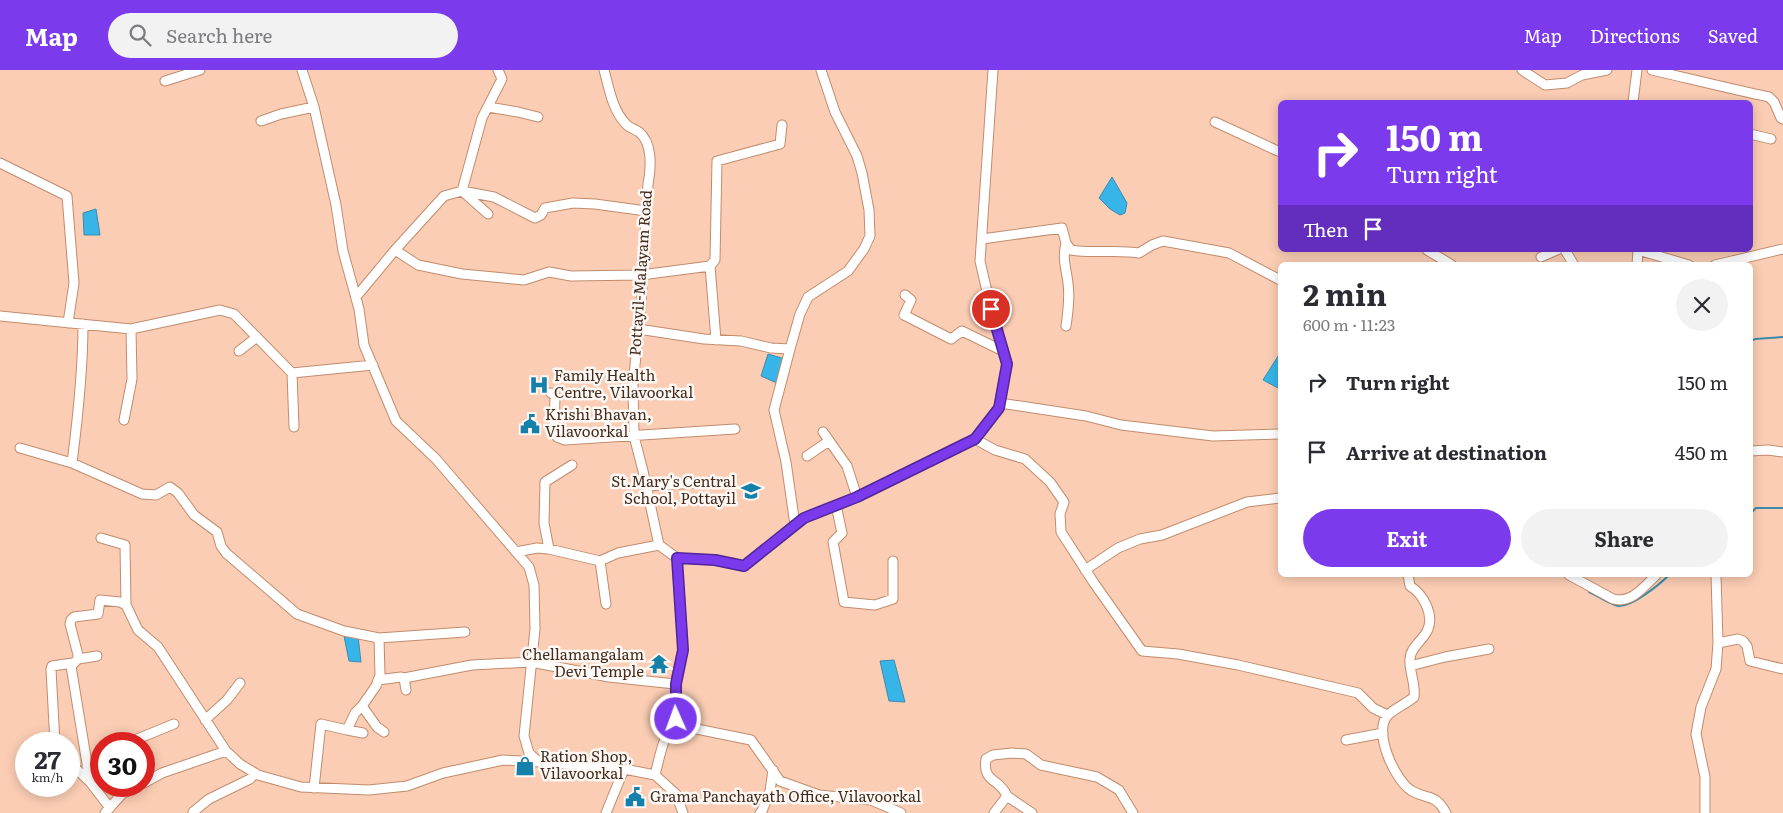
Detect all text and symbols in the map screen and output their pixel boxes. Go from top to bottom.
search box [108,13,458,58]
text: Map [25,18,78,53]
icon: search [126,21,154,49]
text: Search here [166,21,272,49]
text: Map [1524,22,1562,49]
text: Directions [1590,22,1680,49]
text: Saved [1708,22,1758,49]
text: 150 m [1386,110,1483,162]
icon: right [1303,120,1368,185]
text: Turn right [1386,157,1498,190]
street label: Pottayil-Malayam Road [622,189,657,357]
text: Then [1303,215,1349,243]
icon: arrive [1359,215,1387,243]
text: 2 min [1303,271,1387,315]
button: close [1676,279,1728,331]
pin [970,288,1012,330]
icon: arrive [977,295,1005,323]
text: 600 m · 11:23 [1303,312,1396,336]
place label: Family Health Centre, Vilavoorkal [554,363,693,403]
icon: right [1303,368,1331,396]
text: Turn right [1346,368,1450,396]
text: 150 m [1677,368,1728,396]
hospital icon: Family Health Centre, Vilavoorkal [528,374,550,396]
place label: Krishi Bhavan, Vilavoorkal [545,402,652,442]
public building icon: Krishi Bhavan, Vilavoorkal [519,413,541,435]
icon: arrive [1303,438,1331,466]
text: Arrive at destination [1346,438,1547,466]
text: 450 m [1675,438,1728,466]
place label: St.Mary's Central School, Pottayil [611,469,736,509]
school or university icon: St.Mary's Central School, Pottayil [740,480,762,502]
button: Exit [1303,509,1511,567]
button: Share [1521,509,1728,567]
place label: Chellamangalam Devi Temple [522,642,644,682]
temple icon: Chellamangalam Devi Temple [648,653,670,675]
position arrow [649,692,701,744]
speed limit sign: 30 [90,732,155,797]
text: 27 [34,740,61,777]
place label: Ration Shop, Vilavoorkal [540,744,632,784]
shop icon: Ration Shop, Vilavoorkal [514,755,536,777]
text: km/h [32,768,63,786]
place label: Grama Panchayath Office, Vilavoorkal [650,784,921,807]
public building icon: Grama Panchayath Office, Vilavoorkal [624,786,646,808]

